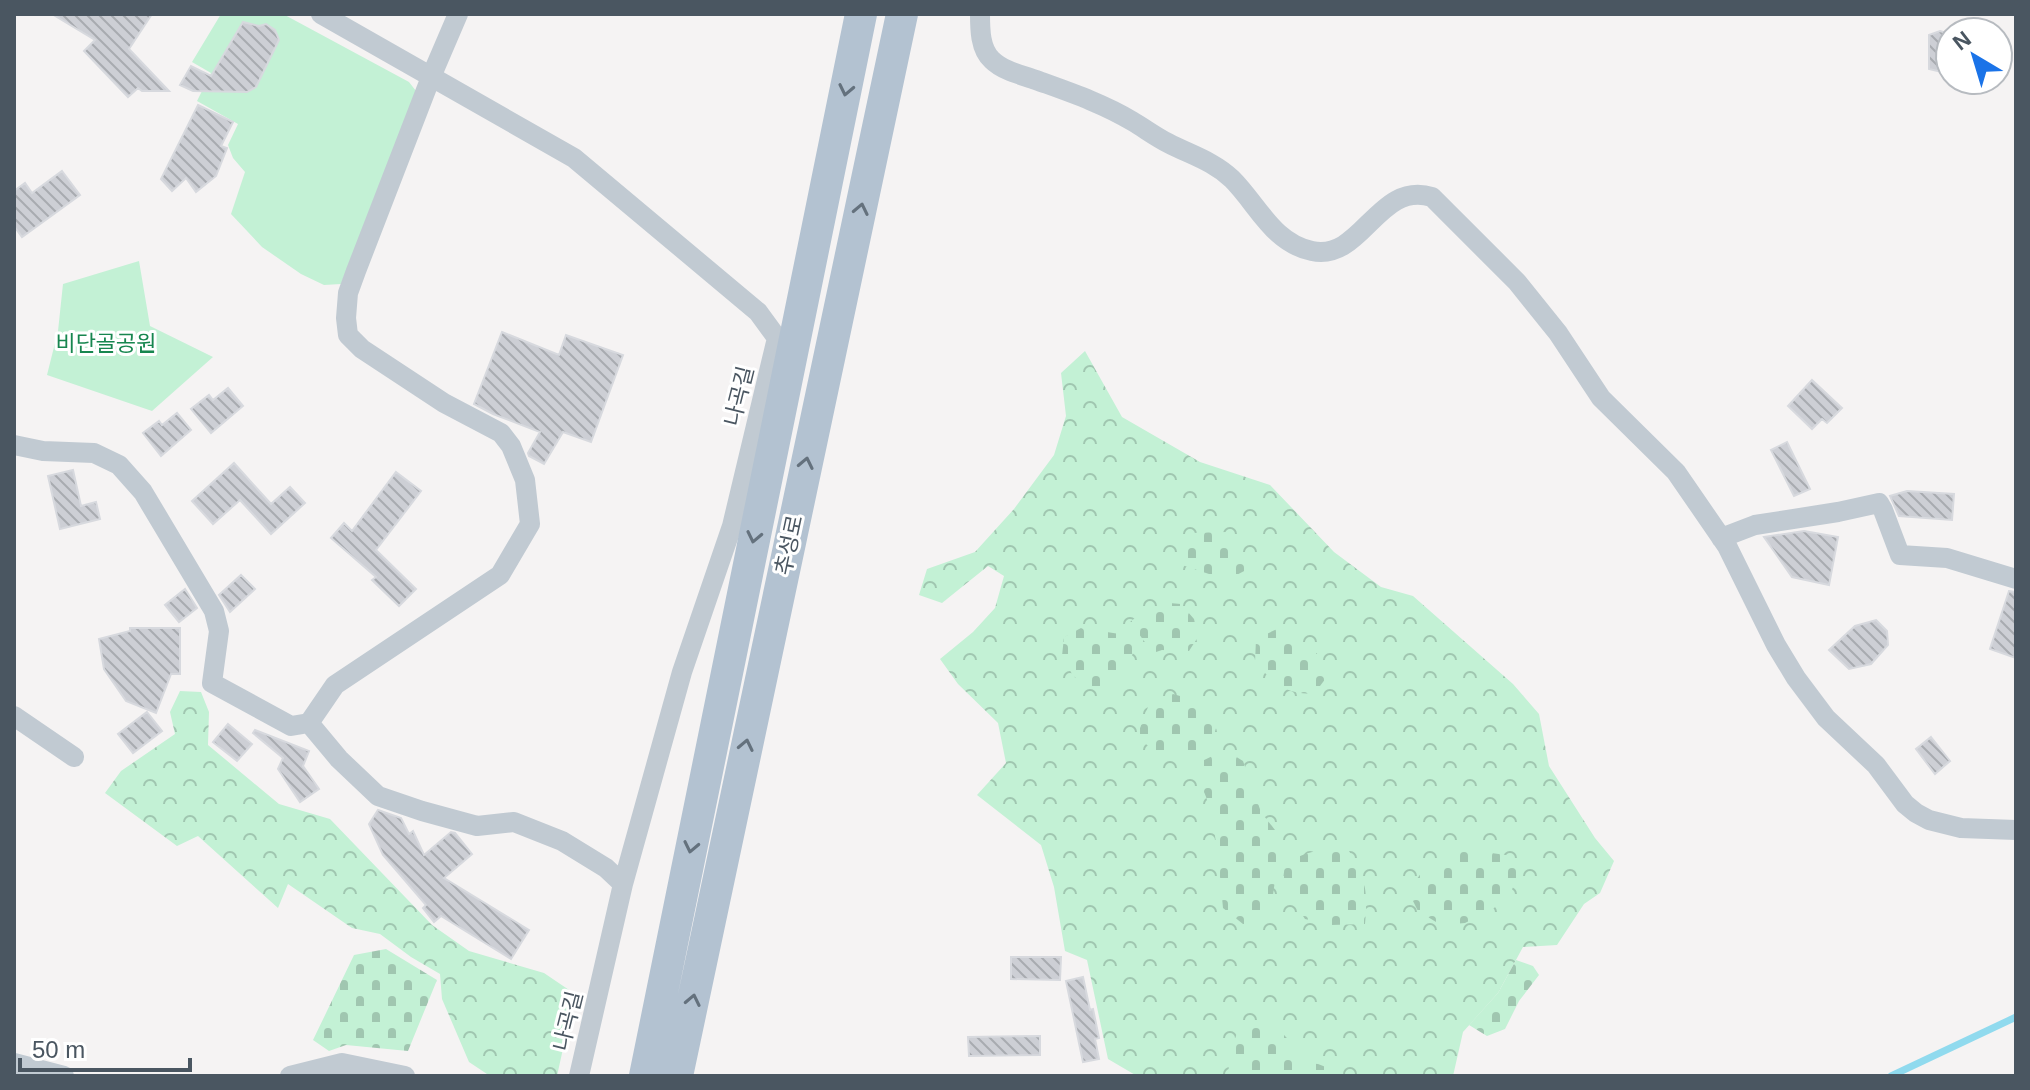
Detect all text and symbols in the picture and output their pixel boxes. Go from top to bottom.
north arrow [1934,16,2014,96]
text: N [1948,26,1976,55]
one-way arrow [838,84,855,97]
one-way arrow [851,203,868,216]
park label: 비단골공원 [55,331,157,356]
street label: 나곡길 [720,364,758,428]
one-way arrow [797,457,814,471]
street label: 추성로 [770,513,808,577]
one-way arrow [747,530,764,544]
one-way arrow [737,739,754,753]
one-way arrow [683,840,700,853]
street label: 나곡길 [549,989,587,1053]
one-way arrow [684,993,701,1007]
scale bar [20,1022,190,1072]
text: 50 m [32,1036,85,1063]

